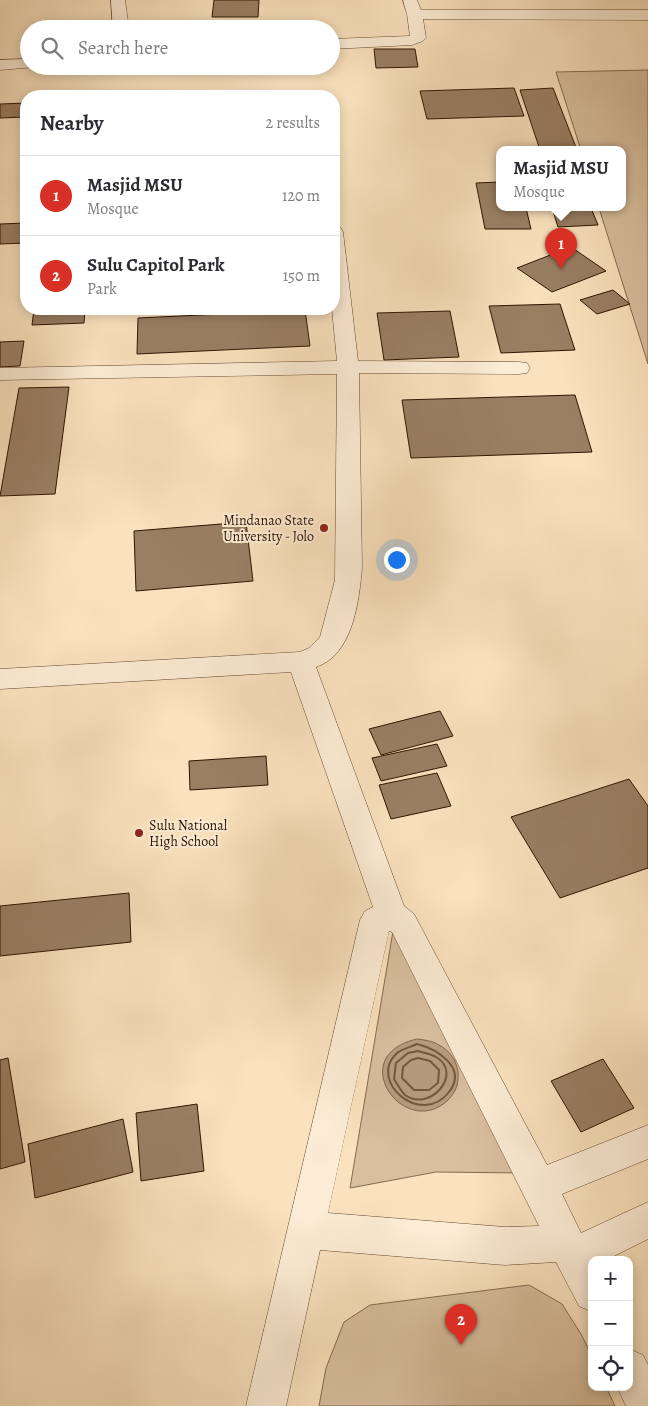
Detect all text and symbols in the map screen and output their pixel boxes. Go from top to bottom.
search box [20,20,340,75]
icon: search [38,34,66,62]
text: Search here [78,35,168,61]
text: Nearby [40,109,103,137]
text: 2 results [265,112,320,134]
popup [496,146,626,211]
text: Masjid MSU [513,155,609,181]
text: Masjid MSU [87,172,183,198]
text: Mosque [513,181,565,203]
text: 1 [53,185,59,207]
text: 120 m [282,185,320,207]
text: Mosque [87,198,139,220]
pin: 1 [545,228,577,269]
text: Sulu Capitol Park [87,252,225,278]
text: 2 [52,265,60,287]
text: 150 m [283,265,320,287]
text: Park [87,278,117,300]
place label: Mindanao State University - Jolo [223,511,314,546]
marker: Mindanao State University - Jolo [318,522,330,534]
your location [384,547,410,573]
place label: Sulu National High School [149,816,228,851]
marker: Sulu National High School [133,827,145,839]
map controls [588,1256,633,1391]
button: + [588,1256,633,1301]
button: − [588,1301,633,1346]
pin: 2 [445,1304,477,1345]
button: locate [588,1346,633,1391]

